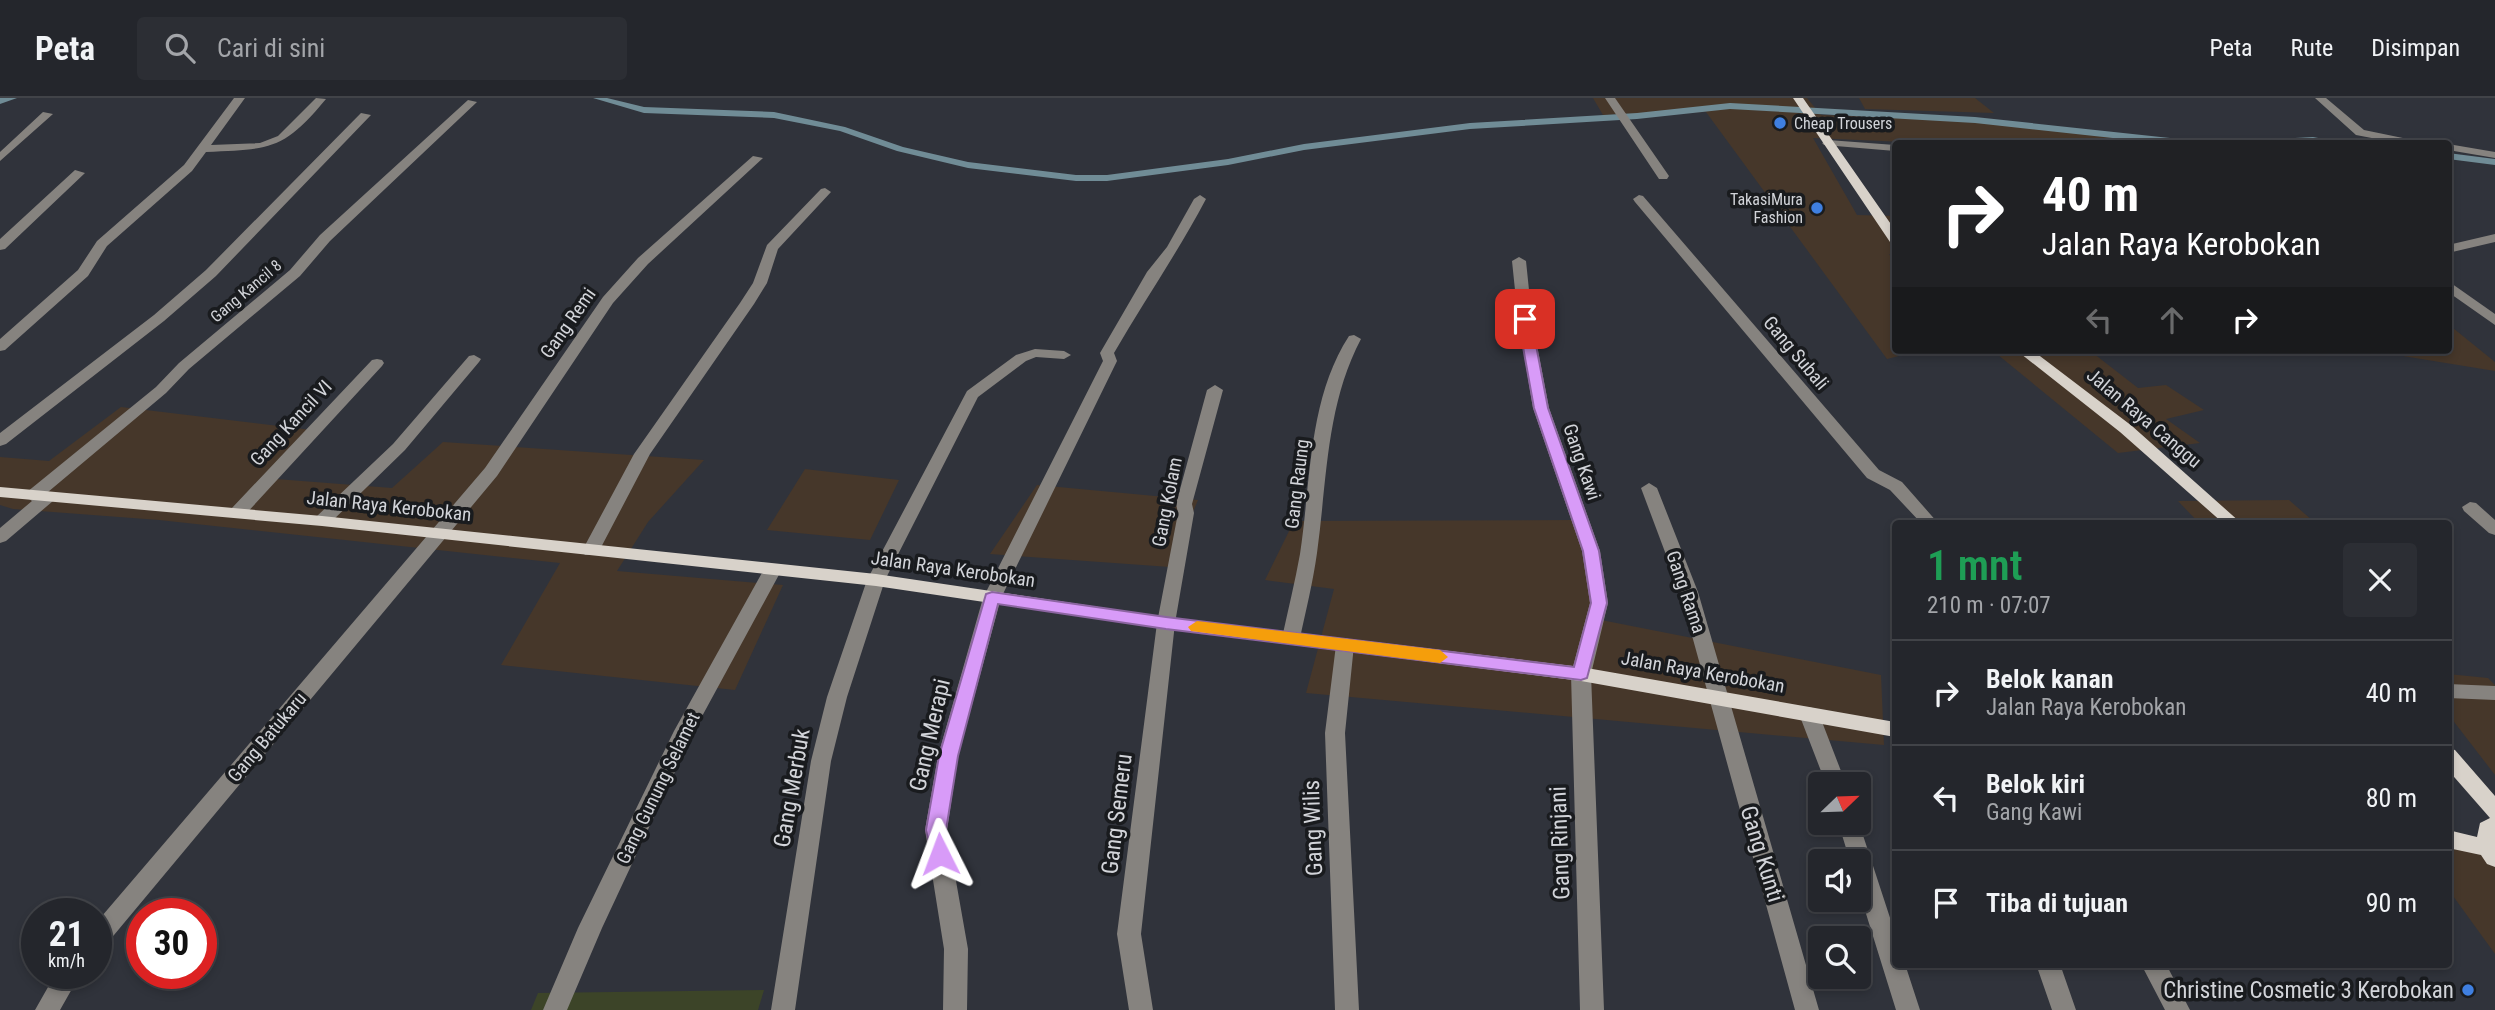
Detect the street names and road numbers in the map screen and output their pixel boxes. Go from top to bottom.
street label: Gang Kancil 8 [207,256,285,326]
street label: Gang Remi [535,283,601,363]
street label: Gang Subali [1758,311,1834,395]
street label: Jalan Raya Canggu [2082,363,2206,473]
street label: Gang Kancil VI [245,375,337,471]
street label: Gang Kawi [1558,421,1606,503]
street label: Gang Raung [1280,438,1314,530]
street label: Gang Kolam [1147,455,1187,549]
street label: Jalan Raya Kerobokan [305,486,473,526]
street label: Jalan Raya Kerobokan [869,546,1037,592]
street label: Gang Rama [1661,548,1711,636]
street label: Jalan Raya Kerobokan [1619,646,1787,698]
street label: Gang Merapi [904,676,956,794]
street label: Gang Batukaru [223,687,311,787]
street label: Gang Gunung Selamet [611,708,705,868]
street label: Gang Merbuk [768,726,816,850]
street label: Gang Semeru [1096,752,1138,876]
street label: Gang Wilis [1298,779,1328,877]
street label: Gang Rinjani [1545,786,1575,900]
street label: Gang Kunti [1735,803,1789,905]

